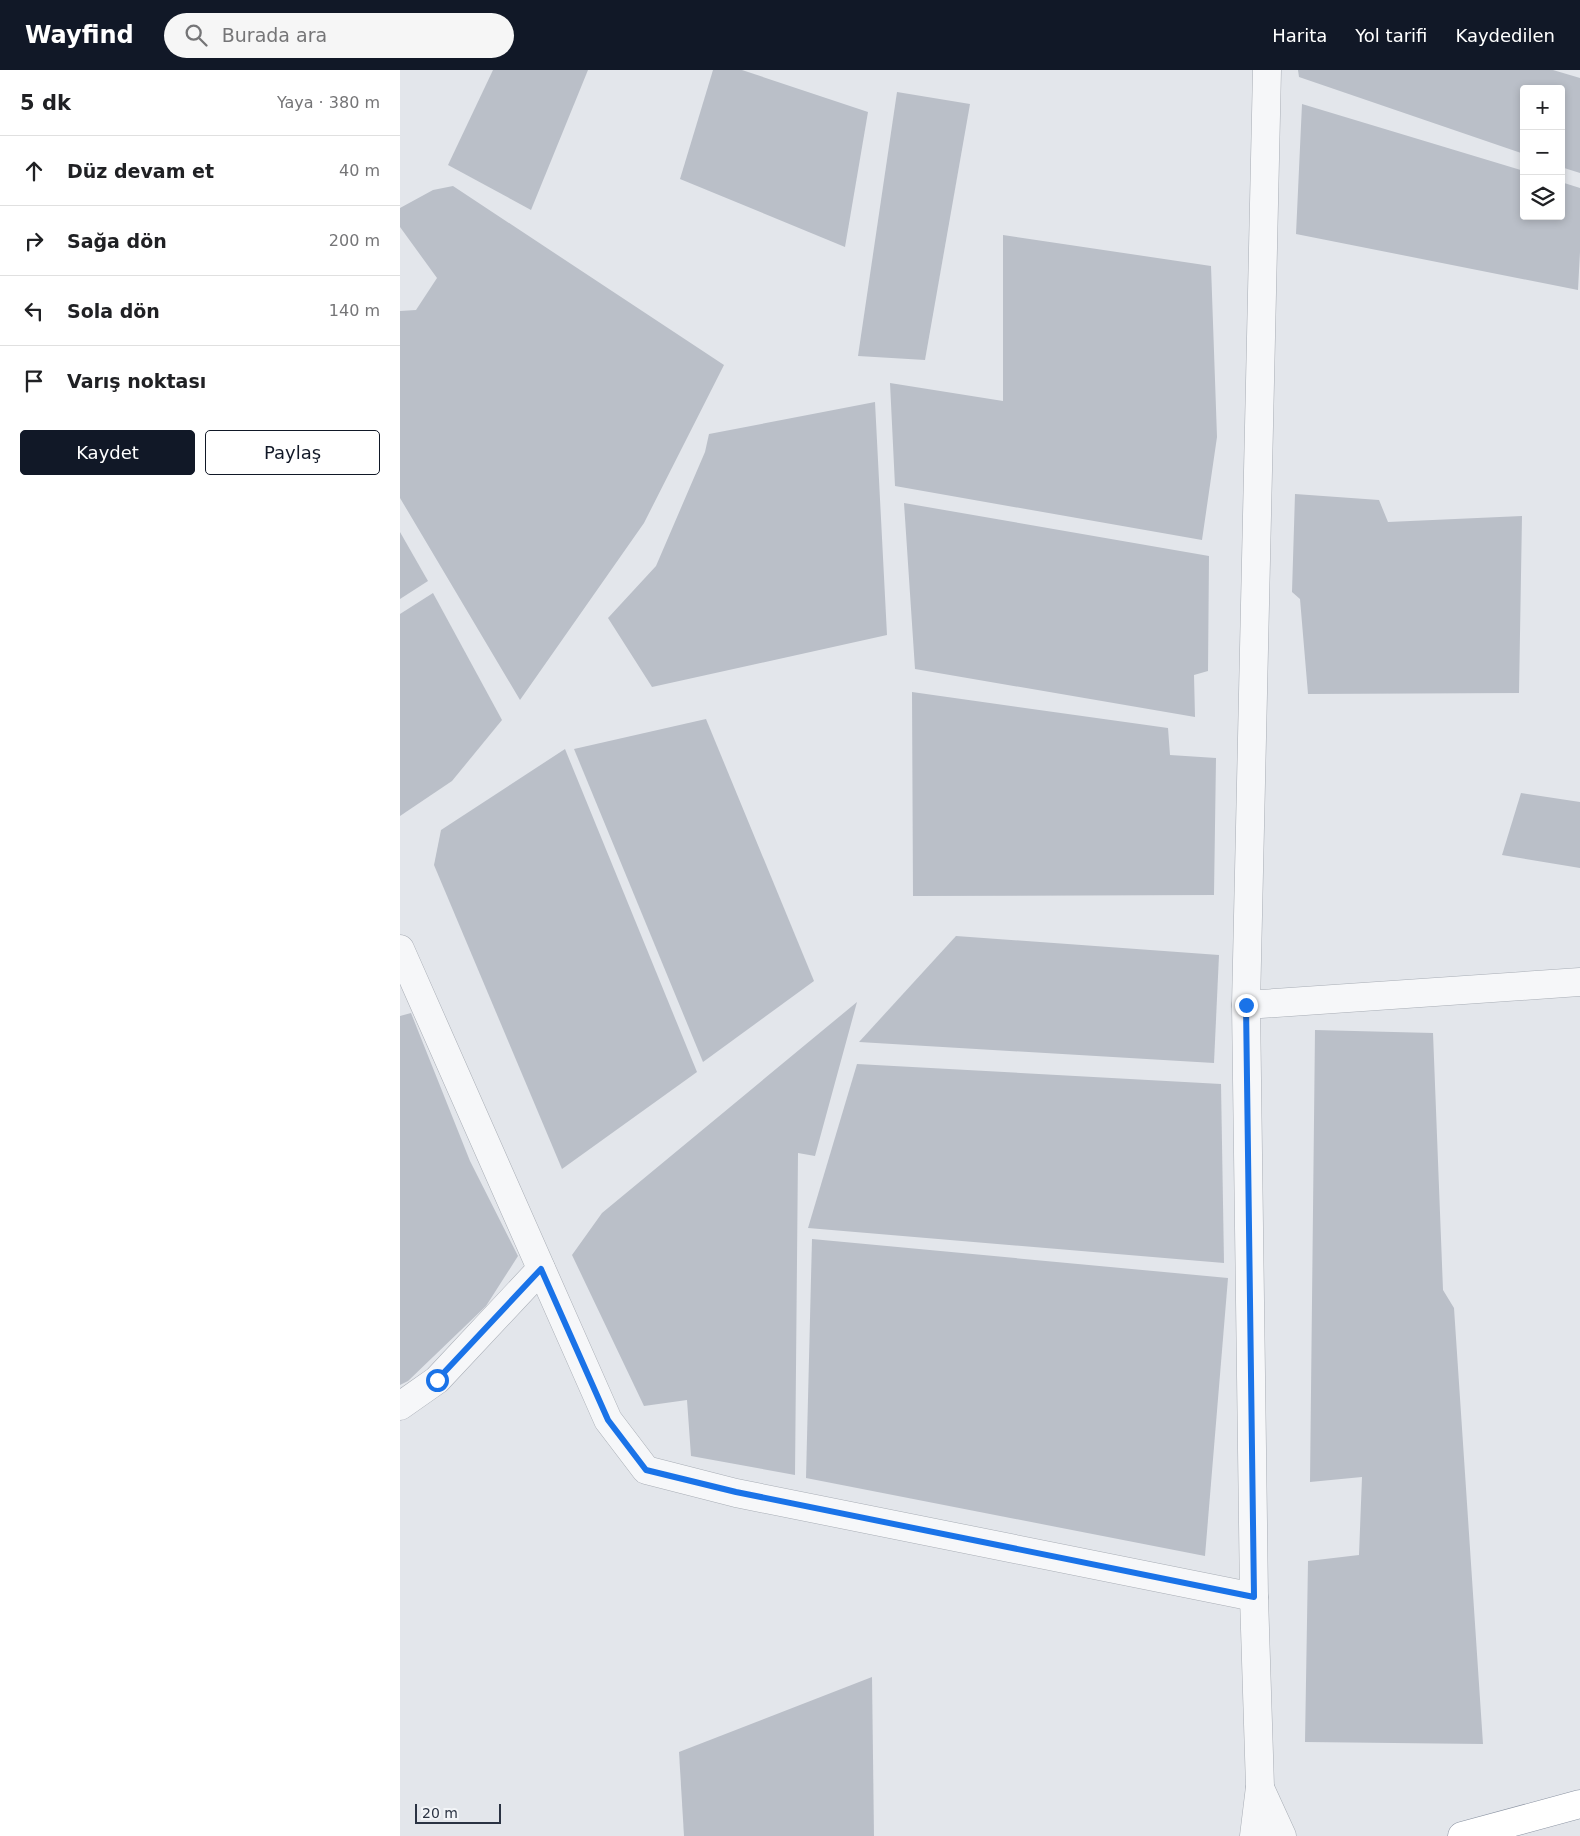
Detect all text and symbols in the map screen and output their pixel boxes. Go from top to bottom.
search box [164,13,514,58]
text: Wayfind [25,21,134,49]
icon: search [182,21,210,49]
text: Burada ara [222,24,327,46]
text: Harita [1272,25,1327,46]
text: Yol tarifi [1355,25,1427,46]
text: Kaydedilen [1455,25,1555,46]
map controls [1520,85,1565,220]
button: + [1520,85,1565,130]
text: 5 dk [20,91,71,115]
text: Yaya · 380 m [277,93,380,112]
button: − [1520,130,1565,175]
icon: ahead [20,157,48,185]
text: Düz devam et [67,160,214,182]
text: 40 m [339,161,380,180]
button: layers [1520,175,1565,220]
icon: right [20,227,48,255]
text: Sağa dön [67,230,167,252]
text: 200 m [329,231,380,250]
icon: left [20,297,48,325]
text: Sola dön [67,300,160,322]
text: 140 m [329,301,380,320]
icon: arrive [20,367,48,395]
text: Varış noktası [67,370,206,392]
button: Kaydet [20,430,195,475]
button: Paylaş [205,430,380,475]
route end [1235,994,1258,1017]
route start [426,1369,449,1392]
scale bar [415,1801,501,1824]
text: 20 m [422,1805,458,1821]

